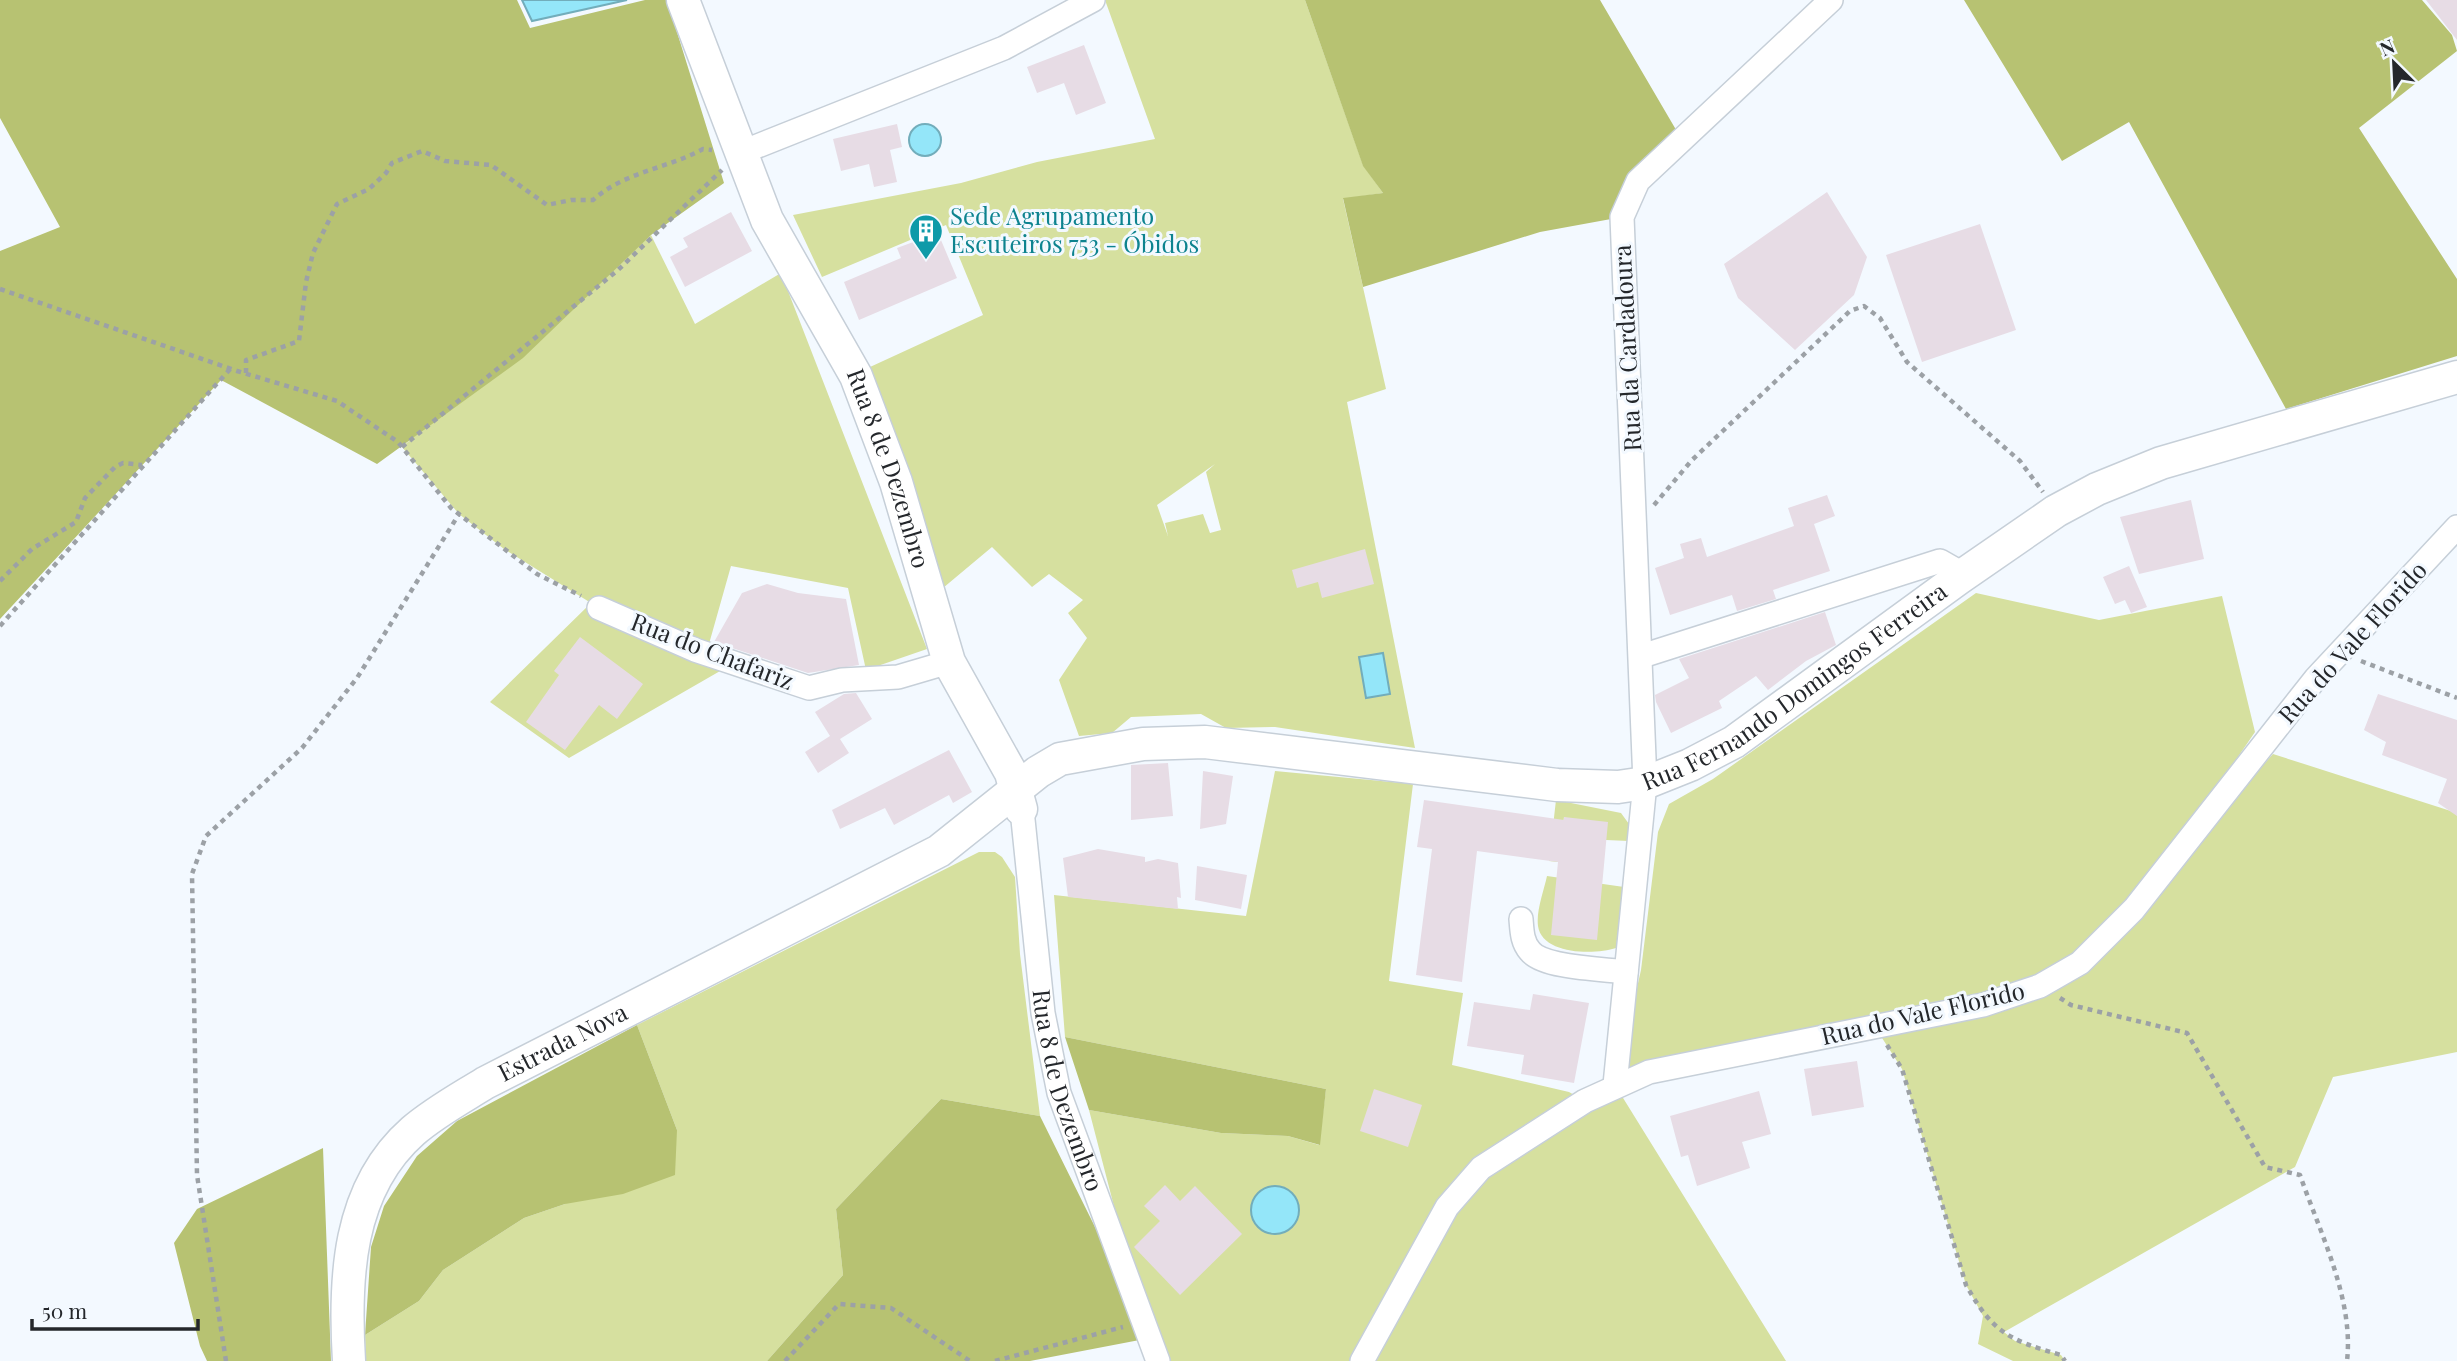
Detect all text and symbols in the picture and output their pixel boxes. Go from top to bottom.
north arrow [2359,28,2429,98]
text: N [2375,32,2398,61]
place label: Sede Agrupamento Escuteiros 753 - Óbidos [950,199,1199,259]
building icon: Sede Agrupamento Escuteiros 753 - Óbidos [907,212,945,261]
street label: Rua da Cardadoura [1605,244,1647,452]
street label: Rua 8 de Dezembro [841,363,938,571]
street label: Rua do Vale Florido [2270,554,2433,730]
street label: Rua Fernando Domingos Ferreira [1637,574,1953,797]
street label: Rua do Chafariz [627,604,799,696]
street label: Rua do Vale Florido [1818,973,2027,1051]
street label: Rua 8 de Dezembro [1027,988,1112,1195]
street label: Estrada Nova [492,995,632,1088]
scale bar [32,1288,198,1332]
text: 50 m [42,1296,88,1324]

